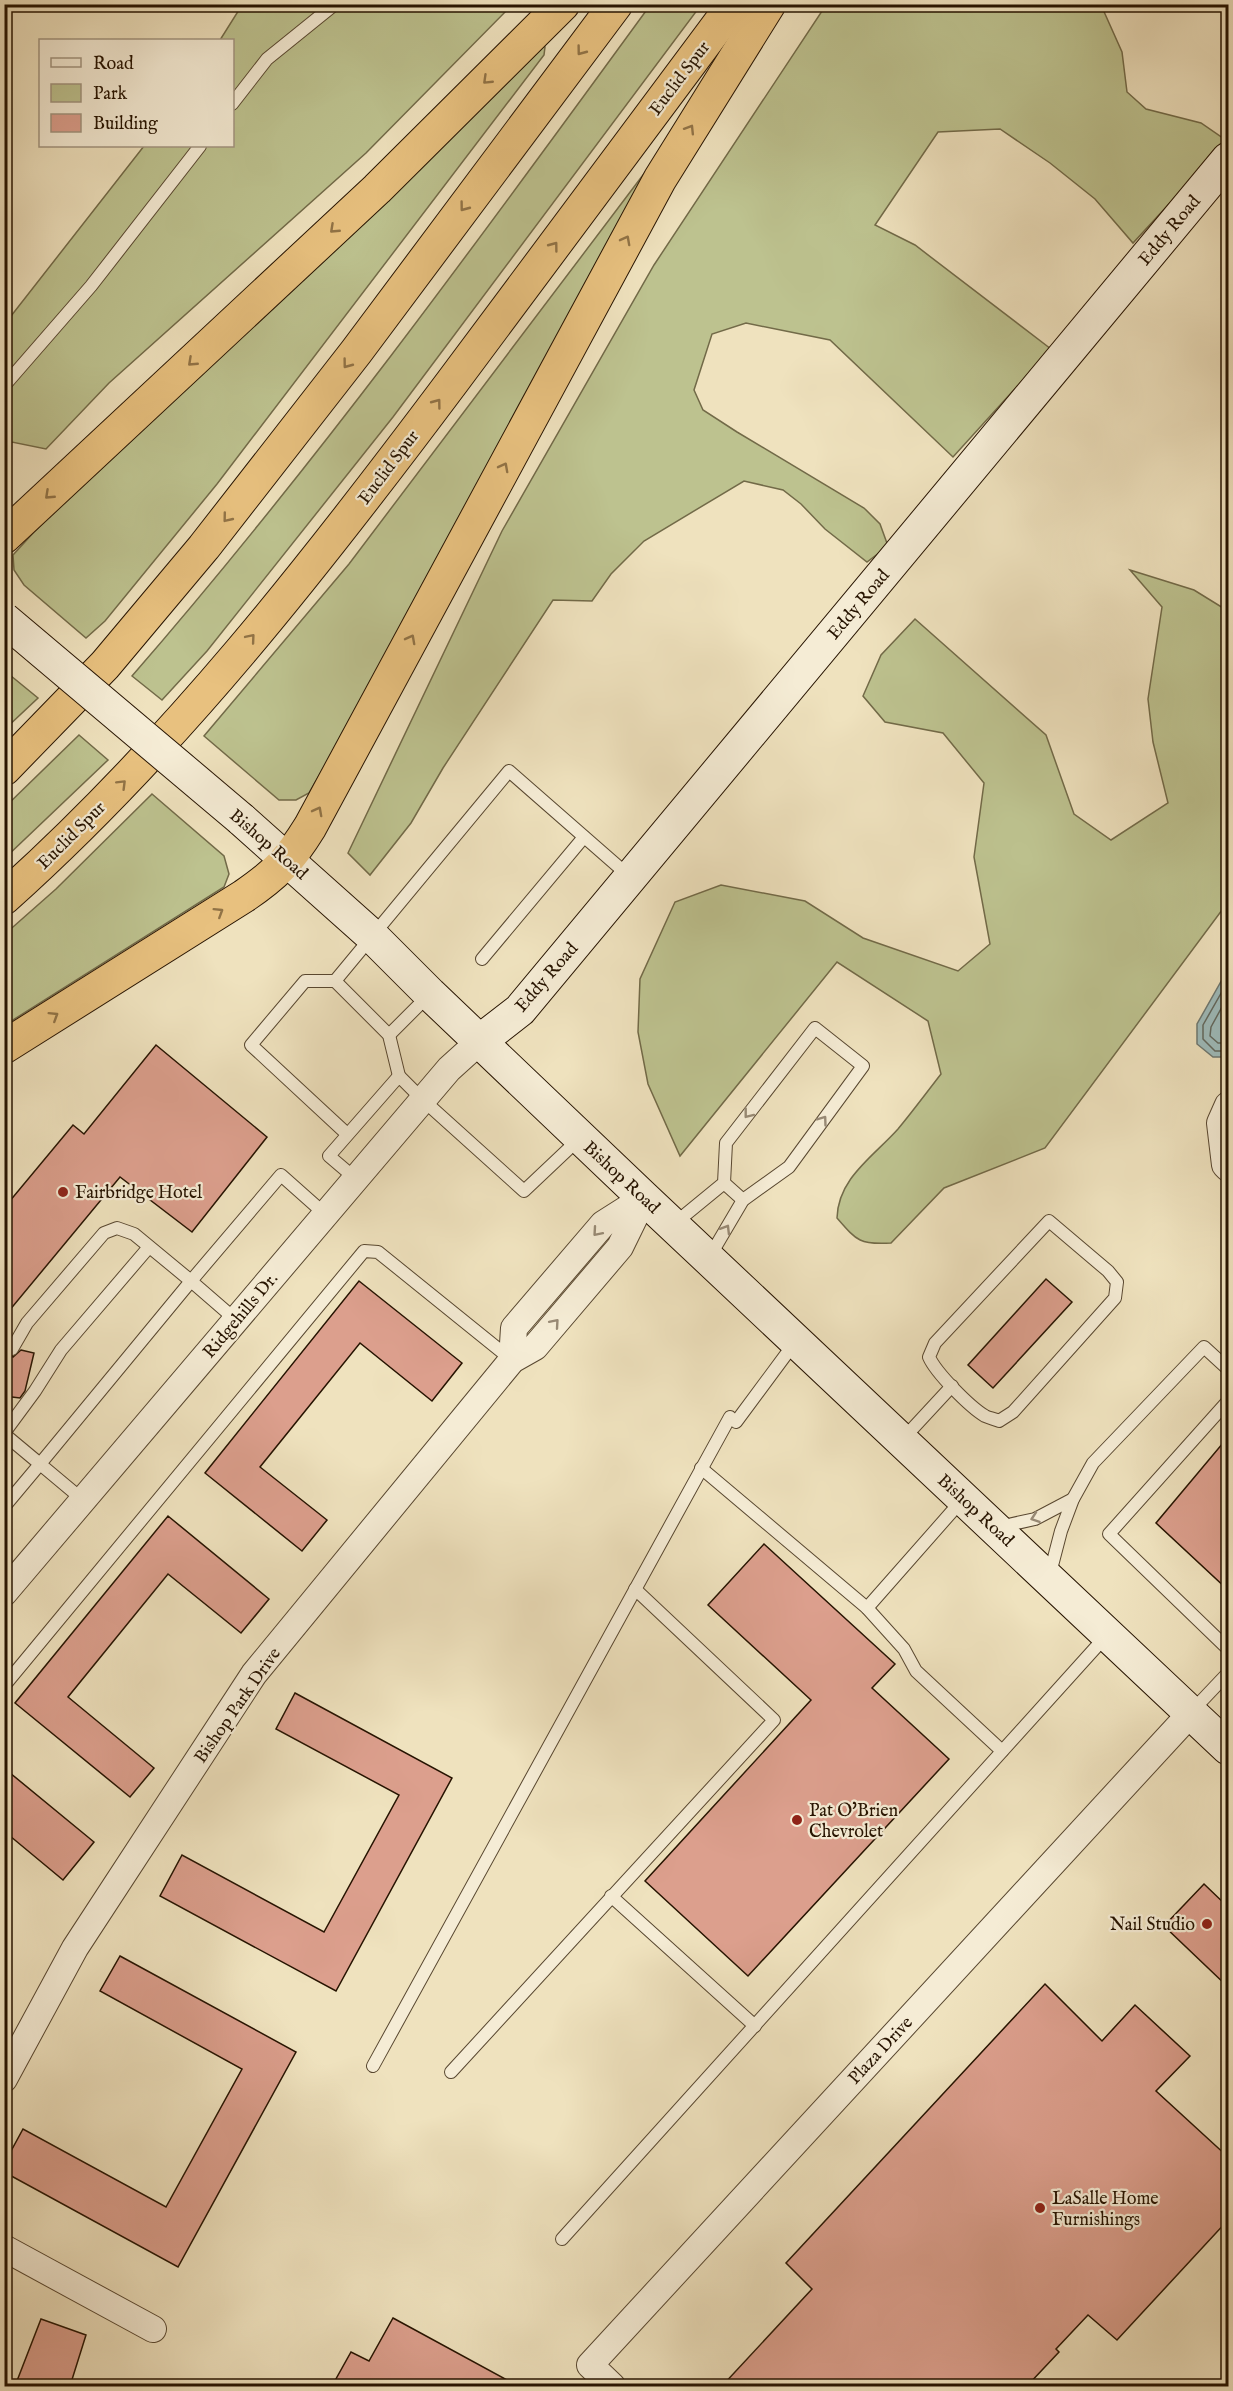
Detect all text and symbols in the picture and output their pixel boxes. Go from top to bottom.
street label: Euclid Spur [645,37,716,121]
legend [39,39,234,147]
one-way arrow [577,45,588,56]
text: Road [93,53,134,76]
one-way arrow [484,73,495,84]
text: Park [93,83,128,106]
text: Building [93,113,158,136]
one-way arrow [683,125,695,135]
street label: Eddy Road [1134,191,1207,271]
one-way arrow [460,201,471,212]
one-way arrow [331,222,341,233]
one-way arrow [619,236,630,247]
one-way arrow [546,242,557,253]
one-way arrow [188,355,199,366]
one-way arrow [343,357,354,368]
one-way arrow [430,398,441,409]
street label: Euclid Spur [354,426,425,510]
one-way arrow [497,463,508,474]
one-way arrow [46,488,57,499]
one-way arrow [224,511,235,522]
street label: Eddy Road [823,565,896,645]
one-way arrow [244,634,255,645]
one-way arrow [404,635,415,645]
one-way arrow [115,781,126,791]
street label: Euclid Spur [33,797,111,875]
street label: Bishop Road [224,805,312,886]
one-way arrow [311,806,322,817]
one-way arrow [213,907,223,919]
street label: Eddy Road [511,938,584,1018]
one-way arrow [48,1011,58,1023]
one-way arrow [745,1107,756,1118]
one-way arrow [816,1115,827,1126]
street label: Bishop Road [578,1137,664,1220]
place label: Fairbridge Hotel [75,1182,202,1205]
marker: Fairbridge Hotel [56,1185,70,1199]
one-way arrow [593,1225,604,1236]
one-way arrow [718,1225,730,1235]
street label: Ridgehills Dr. [199,1268,284,1364]
one-way arrow [548,1319,559,1330]
street label: Bishop Road [932,1470,1018,1553]
one-way arrow [1030,1510,1041,1523]
street label: Bishop Park Drive [190,1644,287,1768]
place label: Pat O'Brien Chevrolet [809,1800,899,1844]
marker: Pat O'Brien Chevrolet [790,1813,804,1827]
place label: Nail Studio [1110,1914,1195,1937]
marker: Nail Studio [1200,1917,1214,1931]
street label: Plaza Drive [844,2012,919,2090]
place label: LaSalle Home Furnishings [1052,2188,1159,2232]
marker: LaSalle Home Furnishings [1033,2201,1047,2215]

